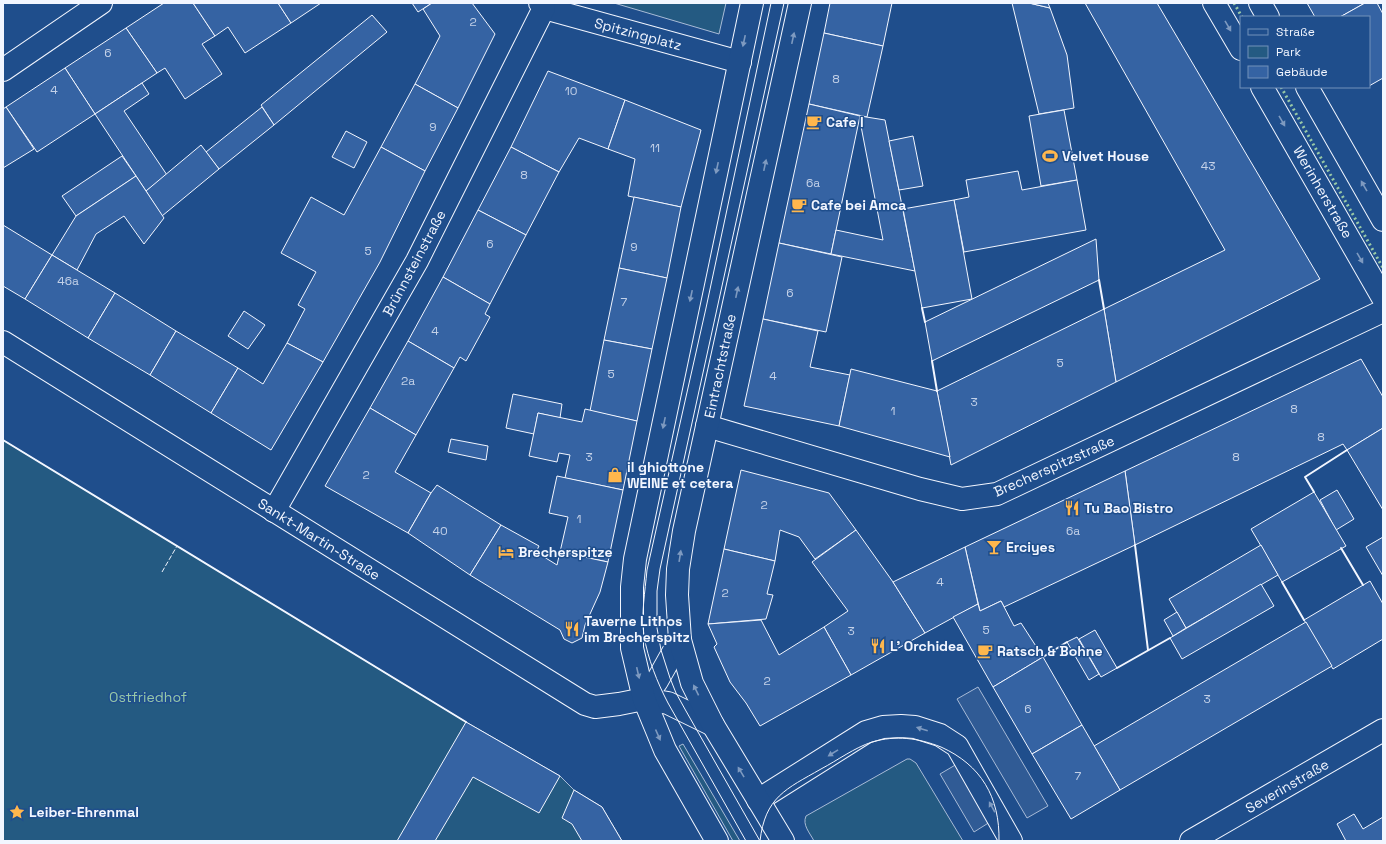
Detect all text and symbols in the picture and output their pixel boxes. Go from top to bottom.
house number: 2 [469,14,477,30]
street label: Spitzingplatz [592,14,684,54]
legend [1240,16,1370,88]
one-way arrow [1224,20,1231,32]
text: Straße [1276,24,1315,40]
one-way arrow [790,32,796,44]
one-way arrow [741,35,747,47]
text: Park [1276,44,1301,60]
house number: 6 [104,45,112,61]
text: Gebäude [1276,64,1328,80]
house number: 8 [832,71,840,87]
house number: 4 [50,82,58,98]
house number: 10 [565,83,577,99]
cafe icon: Cafe I [805,113,823,131]
place label: Cafe I [826,113,864,131]
one-way arrow [1278,115,1285,127]
house number: 9 [429,119,437,135]
house number: 11 [650,140,660,156]
street label: Werinherstraße [1289,143,1357,241]
sports icon: Velvet House [1041,147,1059,165]
place label: Velvet House [1062,147,1149,165]
house number: 43 [1201,158,1215,174]
one-way arrow [762,159,768,171]
one-way arrow [714,162,720,175]
house number: 8 [520,167,528,183]
house number: 6a [806,175,820,191]
one-way arrow [1360,180,1367,192]
cafe icon: Cafe bei Amca [790,196,808,214]
place label: Cafe bei Amca [811,196,906,214]
street label: Brünnsteinstraße [378,207,450,319]
house number: 6 [486,236,494,252]
house number: 9 [630,239,638,255]
house number: 5 [364,243,372,259]
one-way arrow [1357,252,1364,264]
house number: 46a [57,273,79,289]
house number: 6 [786,285,794,301]
one-way arrow [734,286,740,298]
one-way arrow [687,290,693,302]
house number: 7 [621,294,628,310]
street label: Eintrachtstraße [700,312,740,420]
house number: 4 [431,323,439,339]
house number: 5 [1056,355,1064,371]
house number: 5 [607,366,615,382]
house number: 4 [769,368,777,384]
house number: 2a [401,373,415,389]
house number: 3 [970,394,978,410]
house number: 8 [1290,401,1298,417]
house number: 1 [890,403,896,419]
one-way arrow [661,417,667,429]
house number: 8 [1317,429,1325,445]
street label: Brecherspitzstraße [991,431,1117,501]
house number: 3 [585,449,593,465]
house number: 8 [1232,449,1240,465]
place label: il ghiottone WEINE et cetera [627,458,733,492]
shop icon: il ghiottone WEINE et cetera [606,466,624,484]
house number: 2 [362,467,370,483]
street label: Sankt-Martin-Straße [255,494,383,584]
house number: 2 [760,497,768,513]
restaurant icon: Tu Bao Bistro [1063,499,1081,517]
place label: Tu Bao Bistro [1084,499,1173,517]
house number: 1 [576,511,582,527]
house number: 40 [432,523,448,539]
house number: 6a [1066,523,1080,539]
bar icon: Erciyes [985,538,1003,556]
place label: Erciyes [1006,538,1055,556]
hotel icon: Brecherspitze [497,543,515,561]
place label: Brecherspitze [518,543,613,561]
one-way arrow [677,550,683,562]
house number: 4 [936,574,944,590]
house number: 2 [721,585,729,601]
place label: Taverne Lithos im Brecherspitz [584,612,690,646]
restaurant icon: Taverne Lithos im Brecherspitz [563,620,581,638]
house number: 5 [982,622,990,638]
house number: 3 [847,623,855,639]
restaurant icon: L' Orchidea [869,637,887,655]
place label: L' Orchidea [890,637,964,655]
cafe icon: Ratsch & Bohne [976,642,994,660]
place label: Ratsch & Bohne [997,642,1103,660]
one-way arrow [636,667,642,680]
house number: 2 [763,673,771,689]
one-way arrow [693,685,699,696]
park label: Ostfriedhof [109,688,187,706]
house number: 3 [1203,691,1211,707]
house number: 6 [1024,701,1032,717]
one-way arrow [916,726,928,732]
one-way arrow [655,730,661,741]
one-way arrow [827,749,839,756]
street label: Severinstraße [1242,755,1332,817]
one-way arrow [738,766,745,777]
house number: 7 [1075,768,1082,784]
one-way arrow [988,801,995,813]
place icon: Leiber-Ehrenmal [8,803,26,821]
place label: Leiber-Ehrenmal [29,803,139,821]

